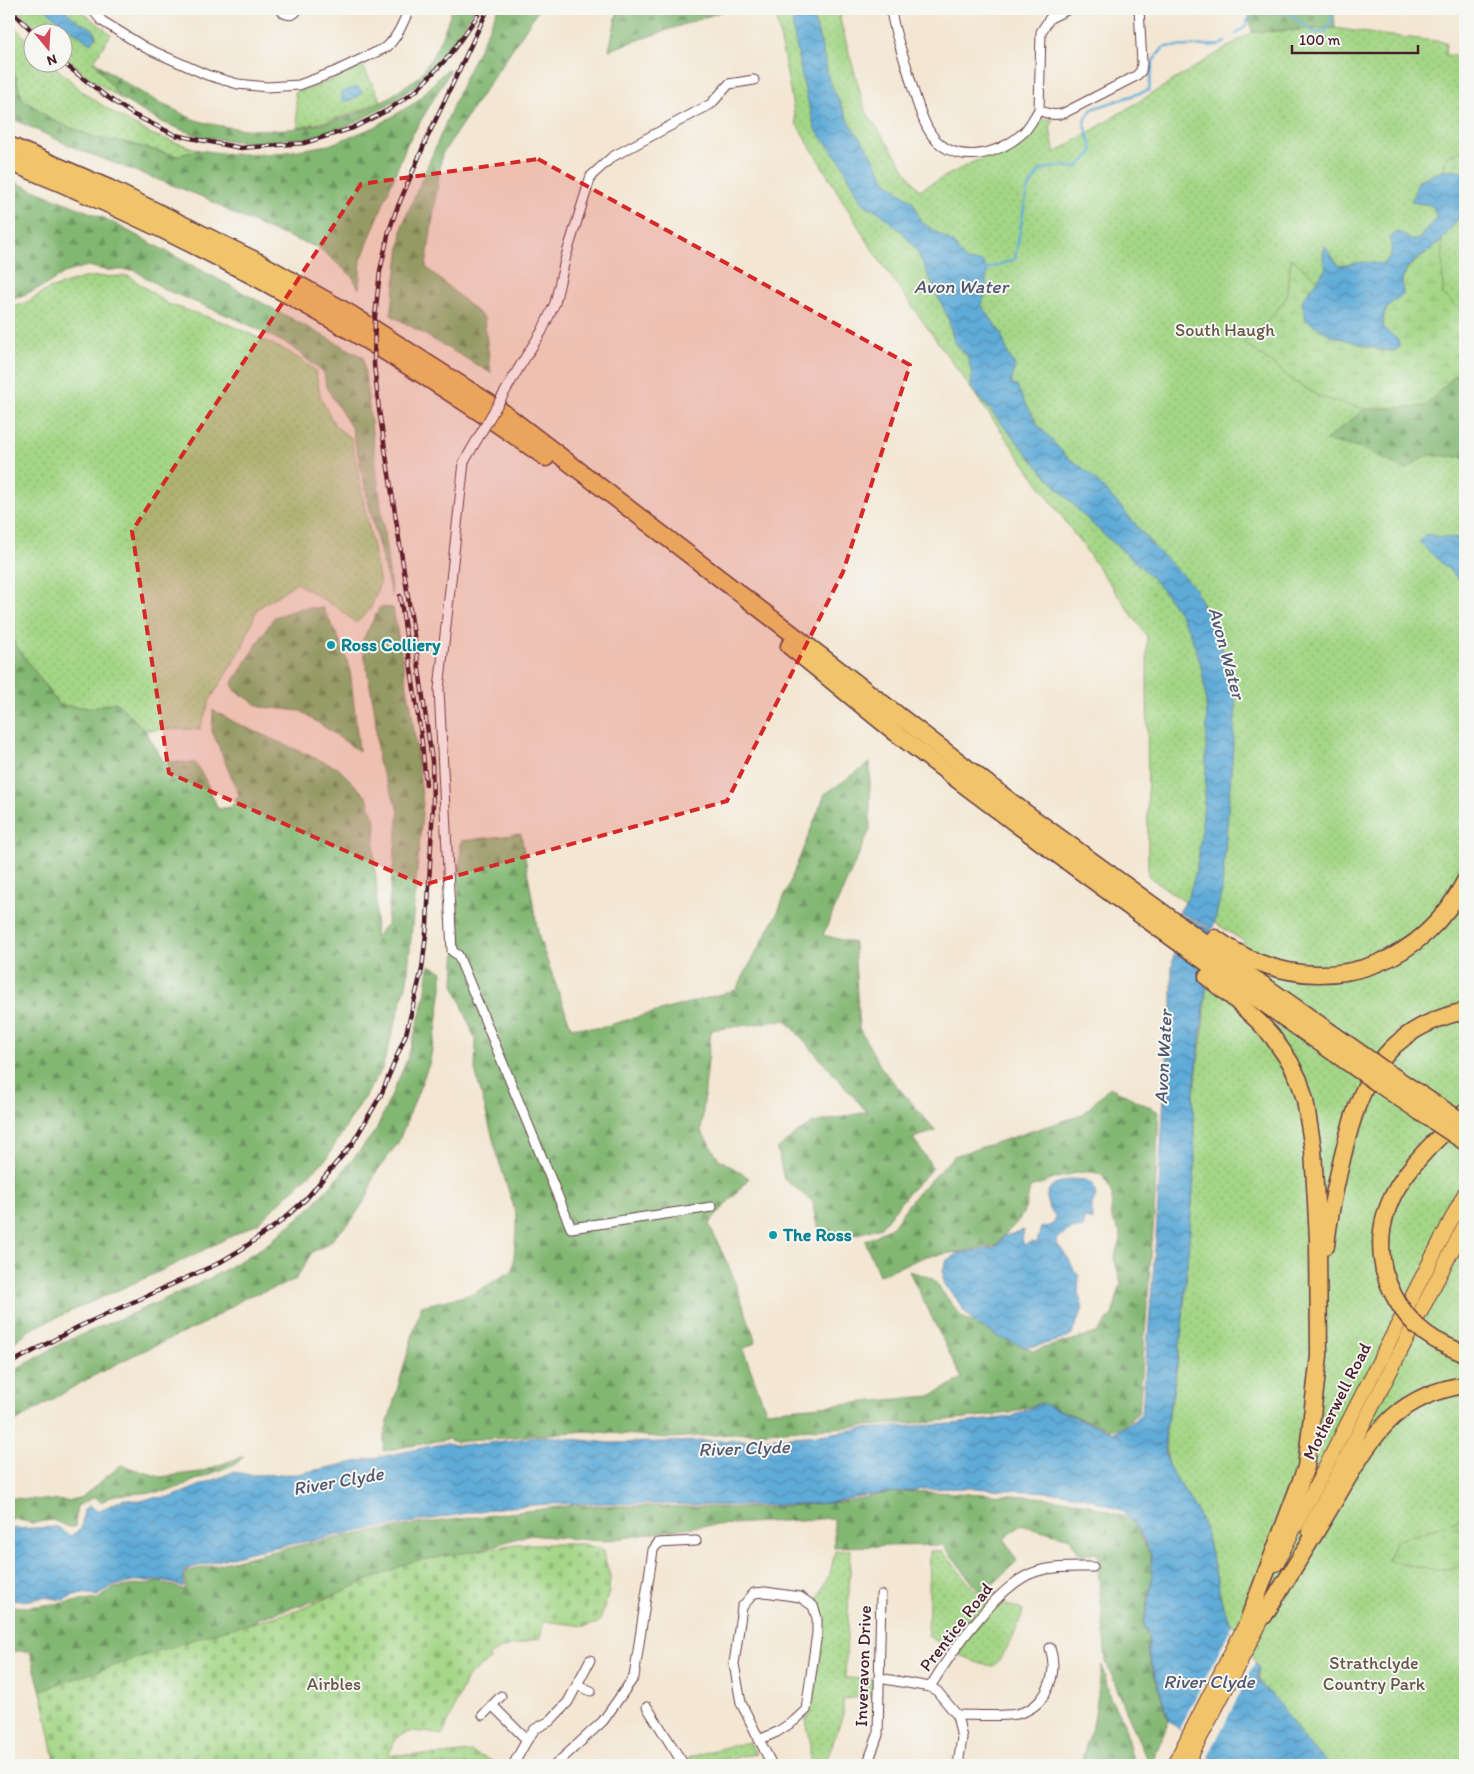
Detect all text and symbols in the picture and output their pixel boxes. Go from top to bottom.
north arrow [22,22,72,72]
scale bar [1292,22,1418,54]
text: 100 m [1299,31,1341,49]
text: N [45,50,59,69]
water label: Avon Water [914,275,1010,298]
park label: South Haugh [1175,319,1275,341]
water label: Avon Water [1204,605,1251,704]
place label: Ross Colliery [341,634,441,656]
marker: Ross Colliery [325,639,337,651]
water label: Avon Water [1149,1007,1177,1105]
place label: The Ross [782,1224,852,1246]
marker: The Ross [767,1229,779,1241]
street label: Motherwell Road [1298,1339,1376,1463]
water label: River Clyde [698,1435,791,1461]
water label: River Clyde [291,1462,386,1500]
street label: Prentice Road [915,1578,998,1676]
street label: Inveravon Drive [850,1605,876,1727]
park label: Strathclyde Country Park [1323,1652,1426,1695]
water label: River Clyde [1163,1670,1256,1693]
park label: Airbles [307,1673,361,1695]

